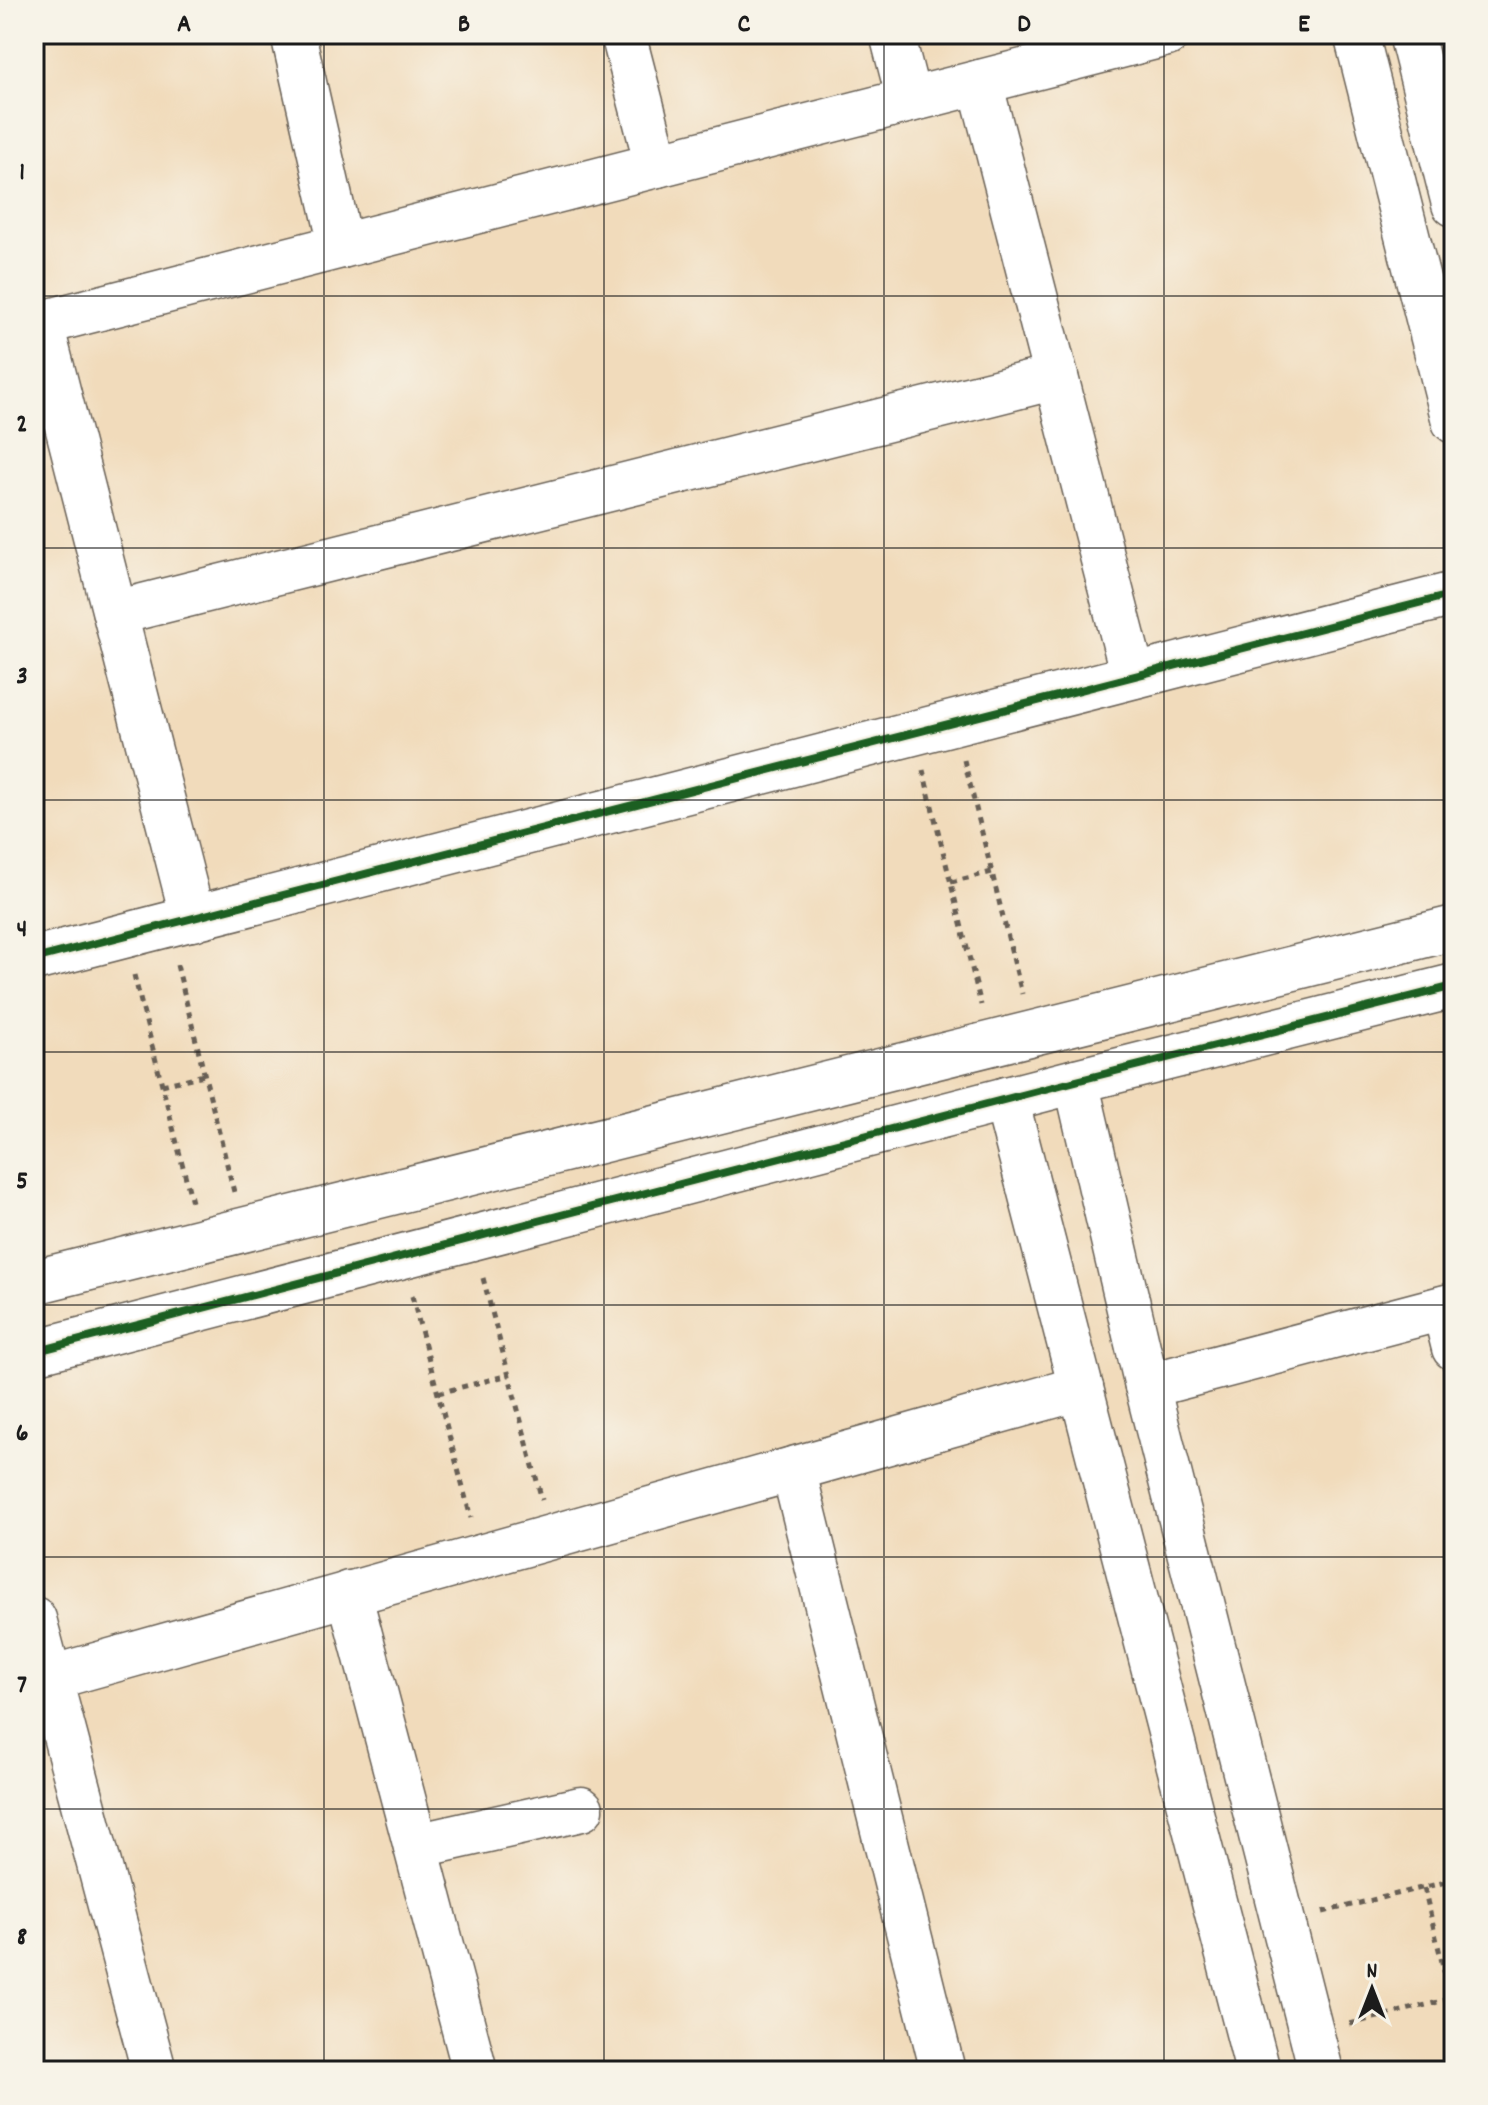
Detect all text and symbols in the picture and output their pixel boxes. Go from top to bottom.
text: A [177,7,191,44]
text: B [458,7,470,44]
text: C [738,7,751,44]
text: D [1017,7,1031,44]
text: E [1298,7,1310,44]
text: 1 [19,155,25,192]
text: 2 [16,407,28,444]
text: 3 [16,659,28,696]
text: 4 [17,912,27,949]
text: 5 [16,1164,28,1201]
text: 6 [16,1416,28,1453]
text: 7 [17,1668,27,1705]
text: 8 [17,1920,27,1957]
north arrow [1332,1949,1412,2029]
text: N [1367,1957,1378,1988]

